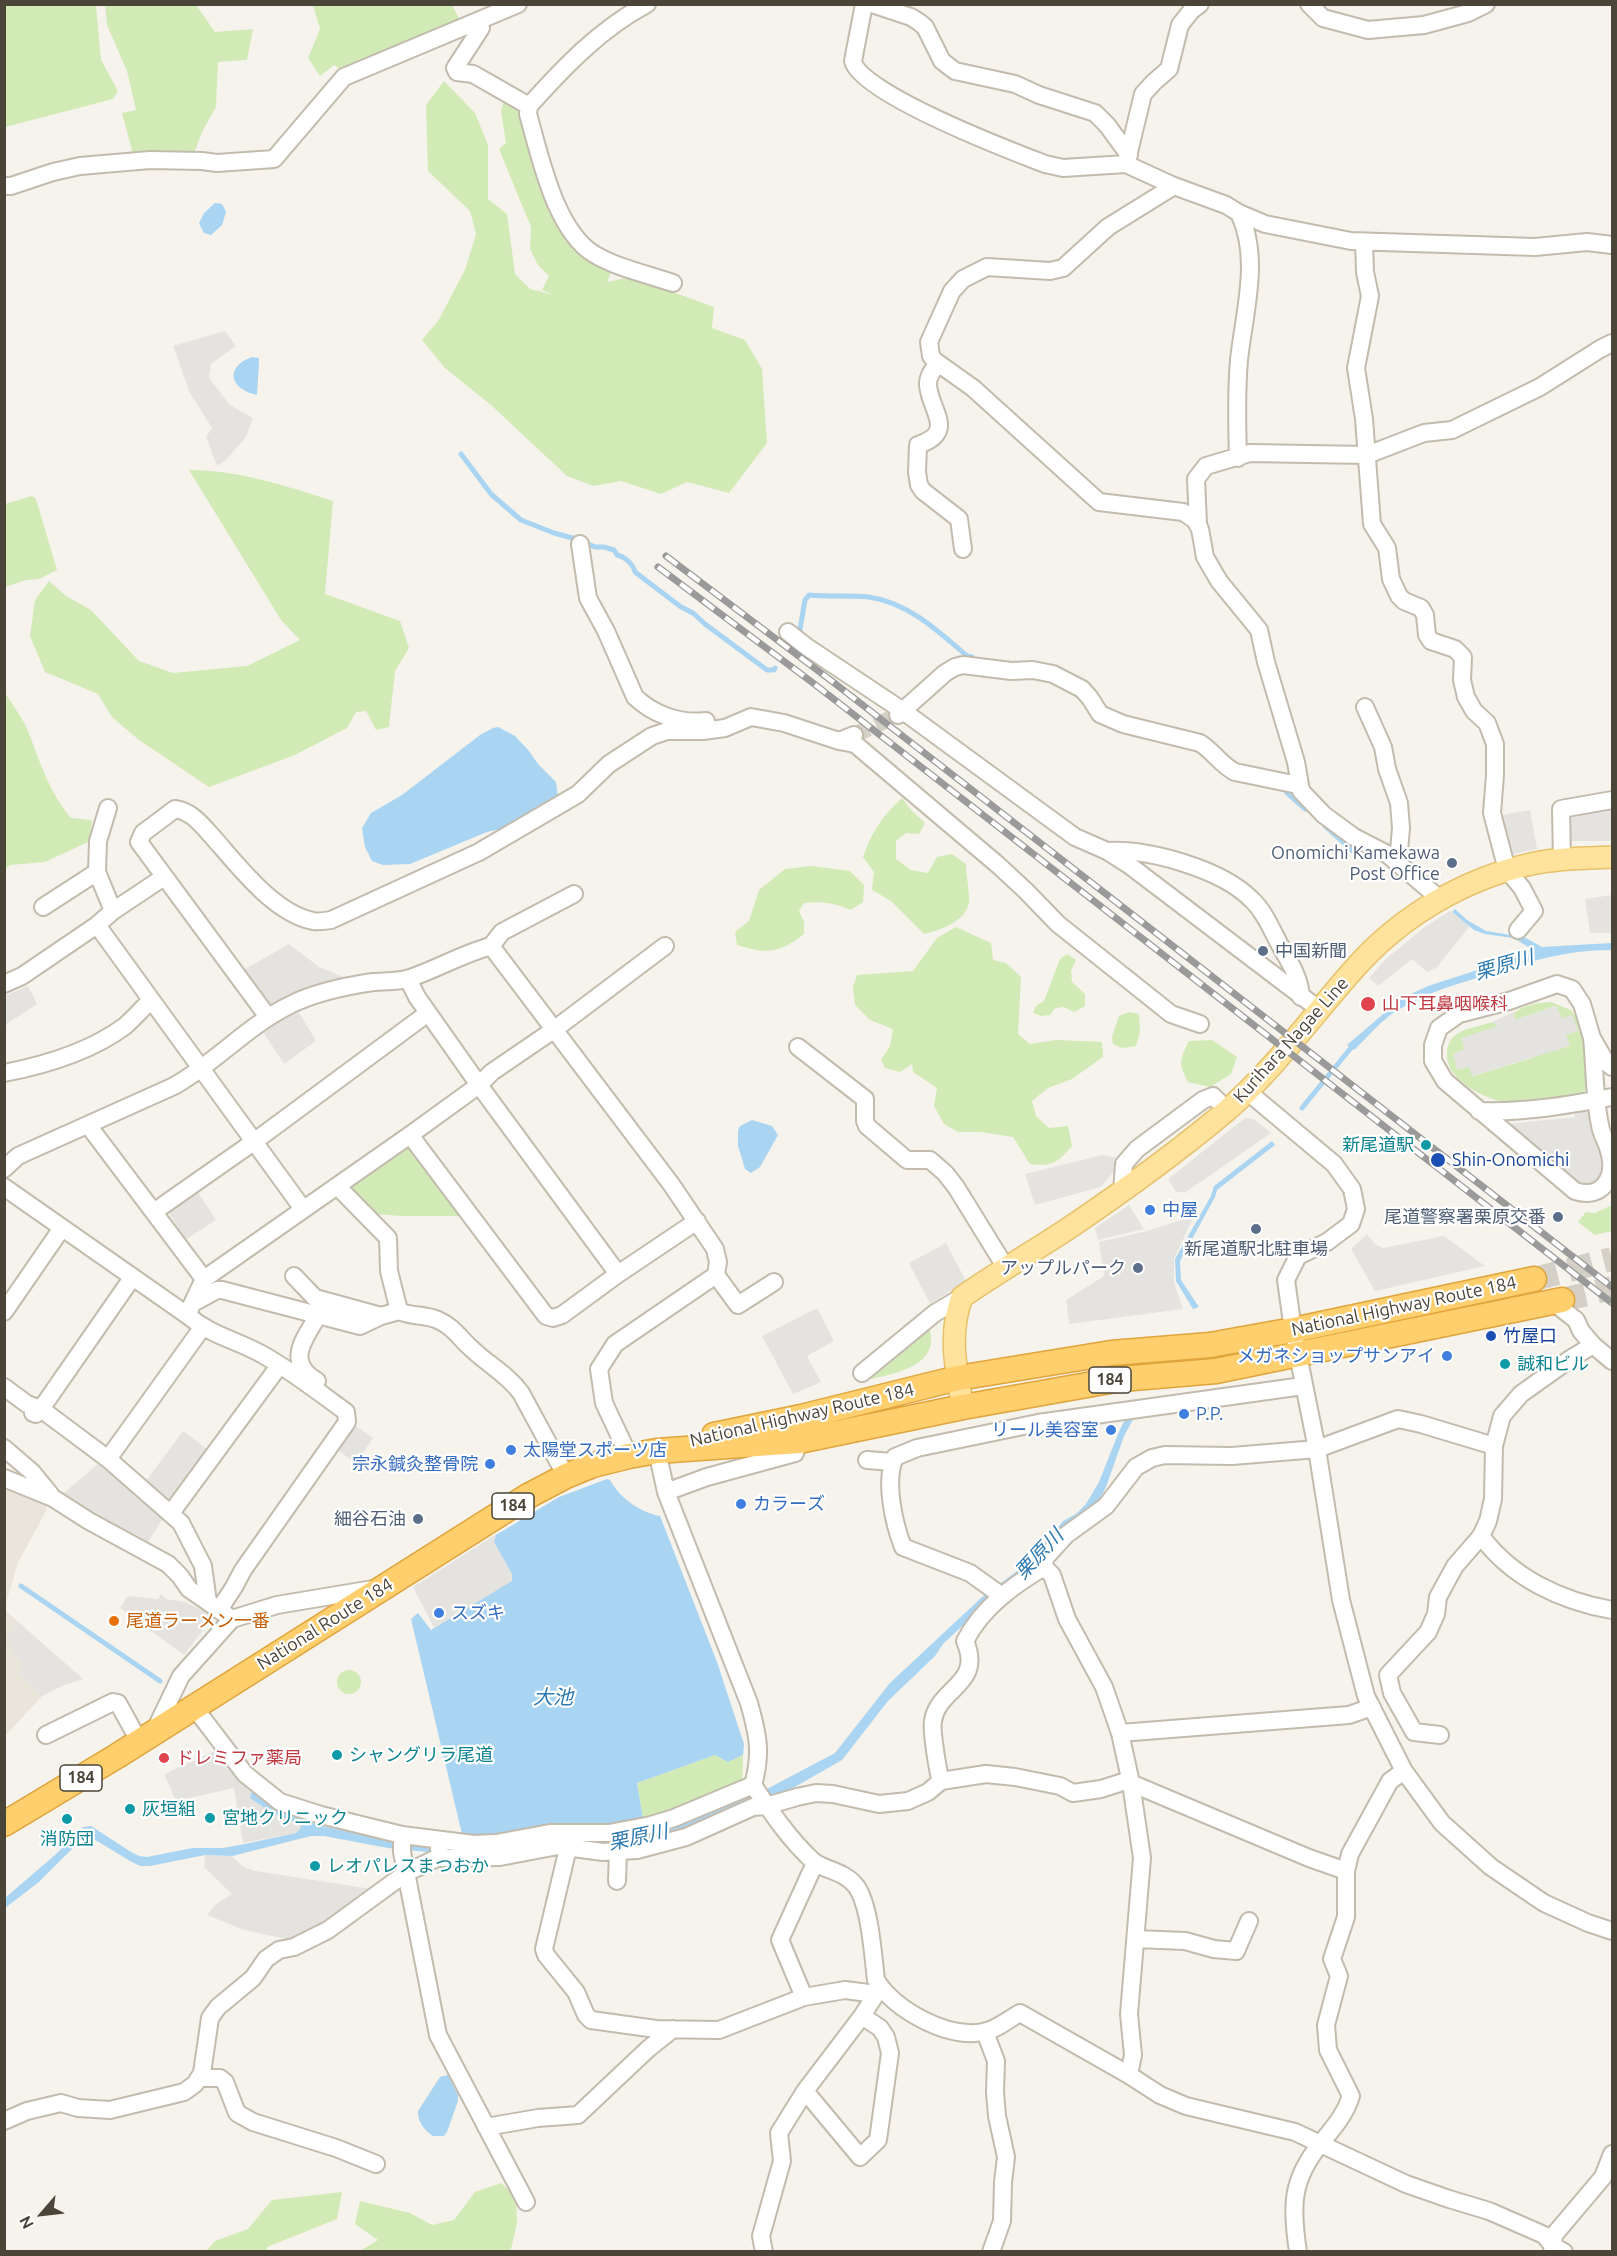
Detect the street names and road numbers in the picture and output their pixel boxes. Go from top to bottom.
street label: Kurihara Nagae Line [1229,973,1353,1107]
street label: National Highway Route 184 [1290,1272,1518,1340]
road number: 184 [1089,1367,1131,1393]
street label: National Highway Route 184 [688,1379,916,1451]
road number: 184 [492,1493,534,1519]
street label: National Route 184 [253,1574,397,1674]
road number: 184 [60,1765,102,1791]

